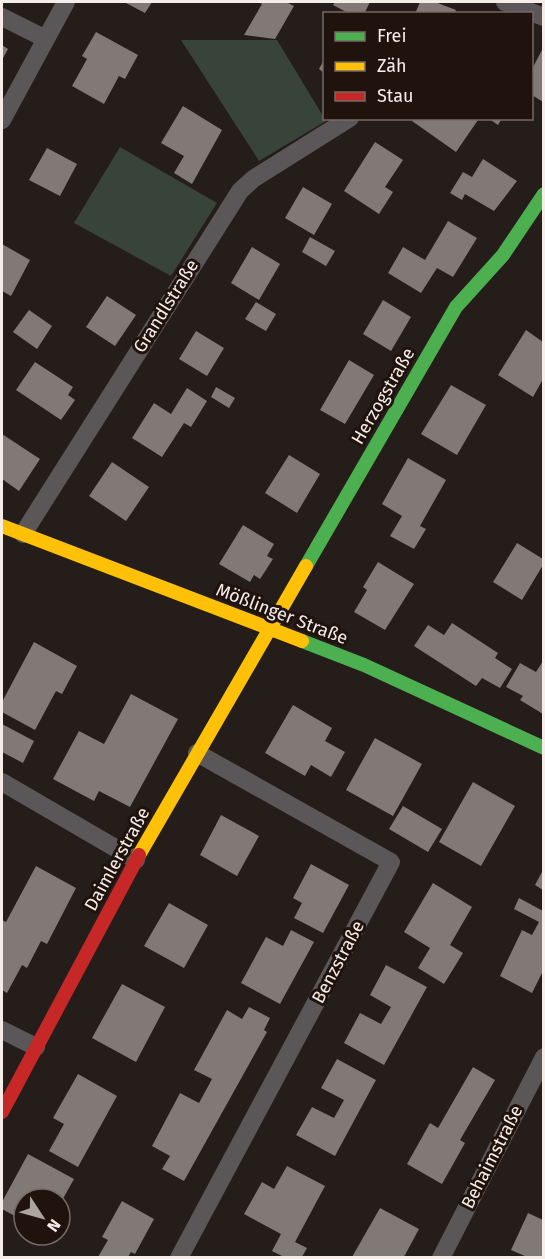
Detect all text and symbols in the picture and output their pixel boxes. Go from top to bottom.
legend [323,12,533,120]
text: Frei [377,25,407,47]
text: Zäh [377,55,406,77]
text: Stau [377,85,413,107]
street label: Grandlstraße [129,255,203,357]
street label: Herzogstraße [347,344,419,448]
street label: Mößlinger Straße [213,579,351,649]
street label: Daimlerstraße [80,803,154,915]
street label: Benzstraße [307,917,369,1007]
street label: Behaimstraße [457,1102,527,1212]
north arrow [12,1187,72,1247]
text: N [43,1216,65,1235]

